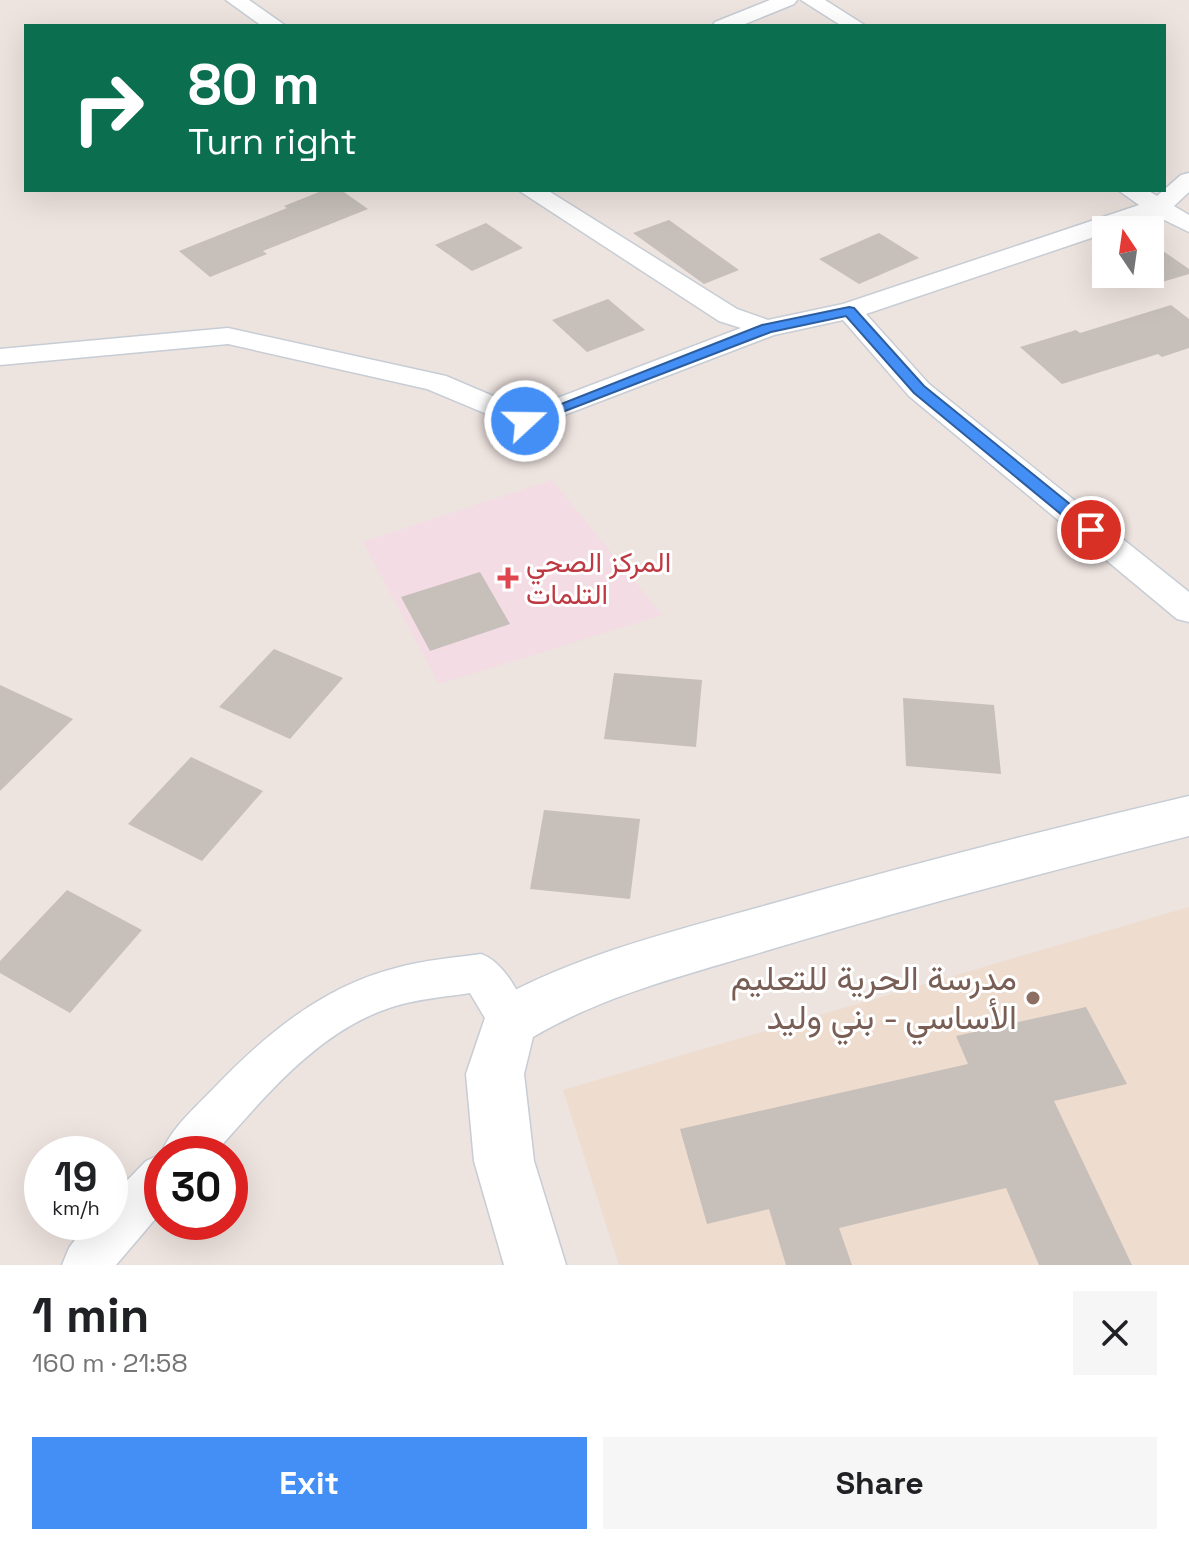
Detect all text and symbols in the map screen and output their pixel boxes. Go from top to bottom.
text: 80 m [188,49,320,120]
icon: right [56,56,160,160]
text: Turn right [188,119,357,165]
north arrow [1092,216,1164,288]
map controls [1092,216,1164,288]
position arrow [483,379,567,463]
pin [1057,496,1125,564]
icon: arrive [1069,508,1113,552]
place label: المركز الصحي التلمات [526,544,671,612]
marker: المركز الصحي التلمات [497,567,519,589]
place label: مدرسة الحرية للتعليم الأساسي - بني وليد [731,957,1017,1045]
marker: مدرسة الحرية للتعليم الأساسي - بني وليد [1024,989,1042,1007]
speed limit sign: 30 [144,1136,248,1240]
text: 19 [55,1152,97,1203]
text: km/h [52,1195,100,1221]
text: 1 min [32,1285,149,1346]
button: close [1073,1291,1157,1375]
text: 160 m · 21:58 [32,1346,188,1380]
button: Exit [32,1437,587,1529]
button: Share [603,1437,1157,1529]

